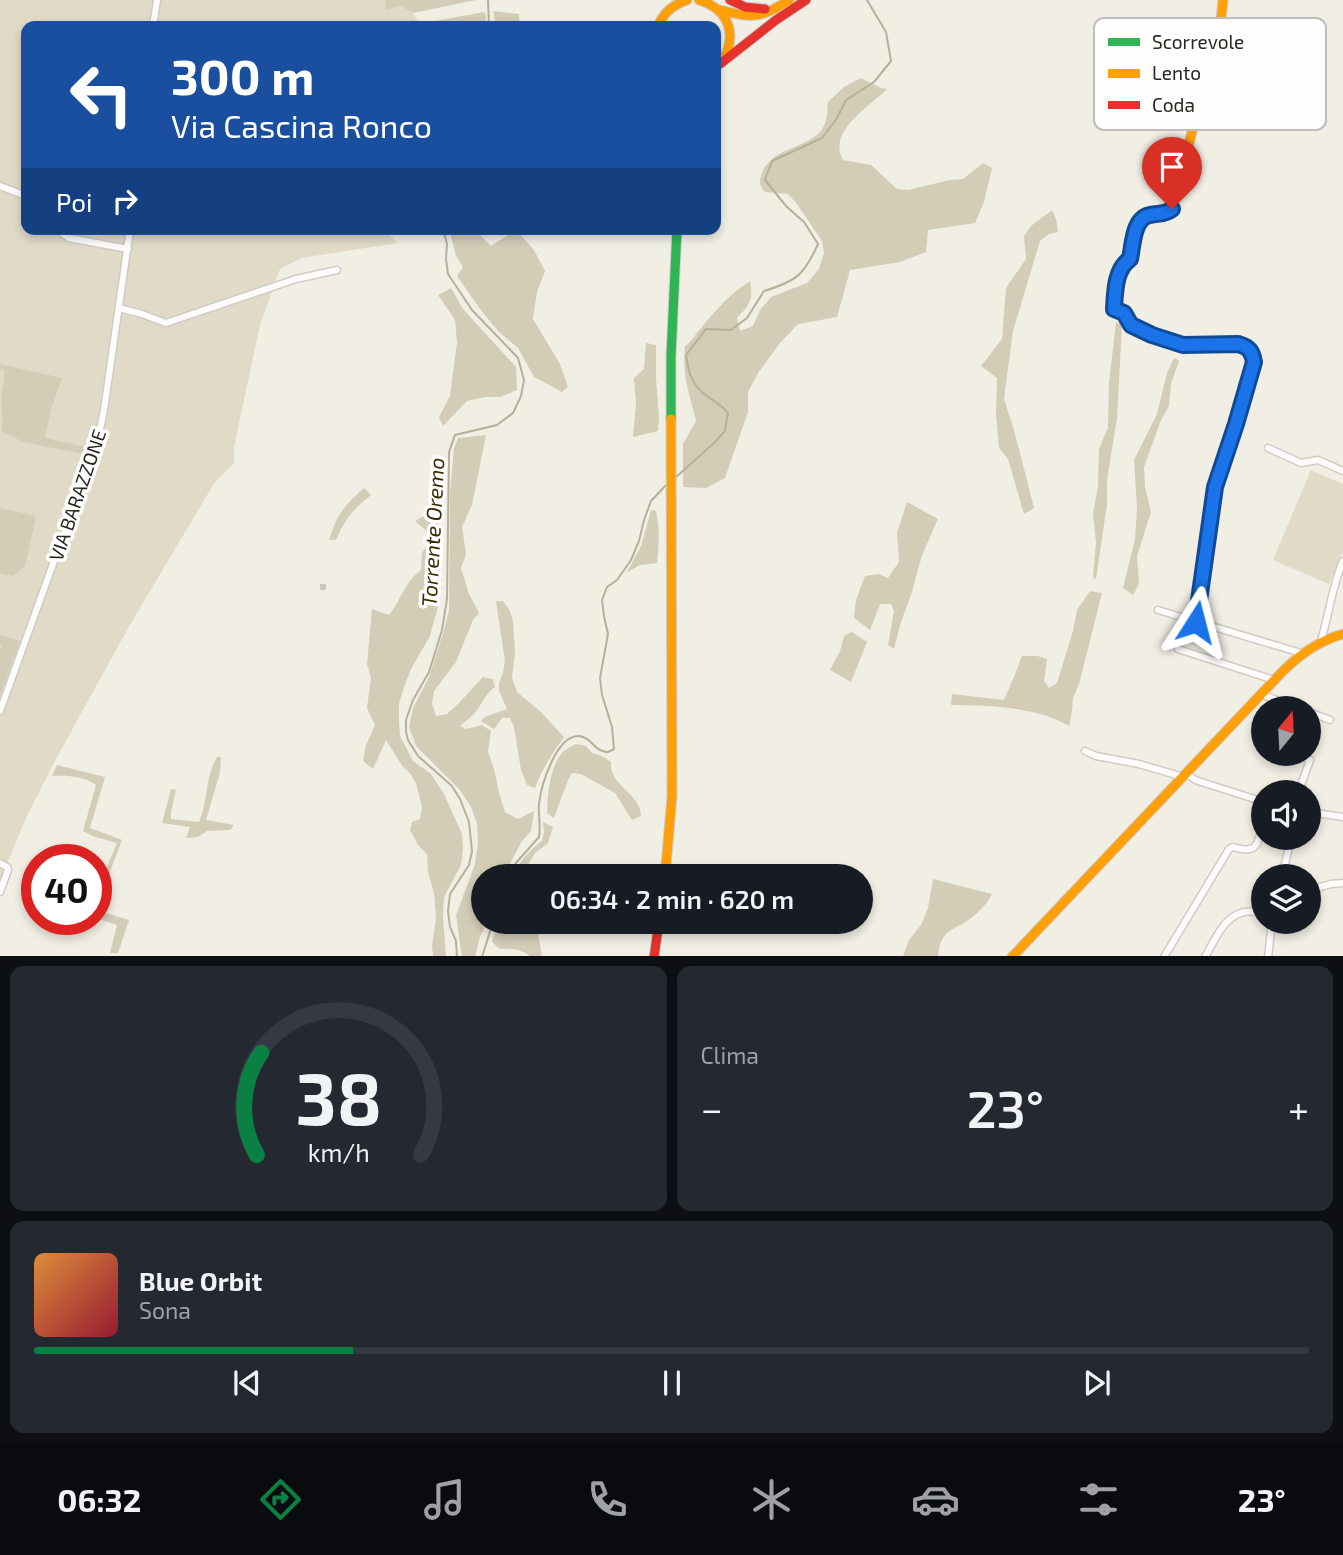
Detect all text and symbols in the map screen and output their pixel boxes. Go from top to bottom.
legend [1094,18,1326,130]
text: Scorrevole [1152,30,1244,53]
text: 300 m [171,46,314,105]
icon: left [56,49,147,140]
text: Lento [1152,61,1201,84]
text: Coda [1152,93,1195,116]
text: Via Cascina Ronco [171,106,432,144]
pin [1142,137,1202,209]
icon: arrive [1153,148,1191,186]
icon: right [106,182,144,220]
text: Poi [56,186,92,217]
street label: VIA BARAZZONE [44,426,110,564]
water label: Torrente Oremo [416,457,448,607]
position arrow [1159,585,1233,659]
north arrow [1251,696,1321,766]
map controls [1251,696,1321,934]
button: sound [1251,780,1321,850]
speed limit sign: 40 [21,844,112,935]
button: layers [1251,864,1321,934]
text: 06:34 · 2 min · 620 m [550,883,794,914]
text: Clima [701,1041,759,1069]
text: 38 [295,1052,382,1140]
text: 23° [967,1076,1044,1138]
text: − [701,1085,723,1131]
text: + [1288,1085,1309,1131]
text: km/h [307,1136,369,1166]
text: Blue Orbit [139,1265,262,1296]
text: Sona [139,1296,191,1324]
icon: previous [228,1364,266,1402]
icon: pause [653,1364,691,1402]
icon: next [1078,1364,1116,1402]
icon: directions [256,1475,305,1524]
icon: music [420,1475,469,1524]
icon: phone [583,1475,632,1524]
icon: climate [747,1475,796,1524]
icon: car [911,1475,960,1524]
icon: filters [1074,1475,1123,1524]
text: 06:32 [57,1480,141,1518]
text: 23° [1238,1480,1286,1518]

